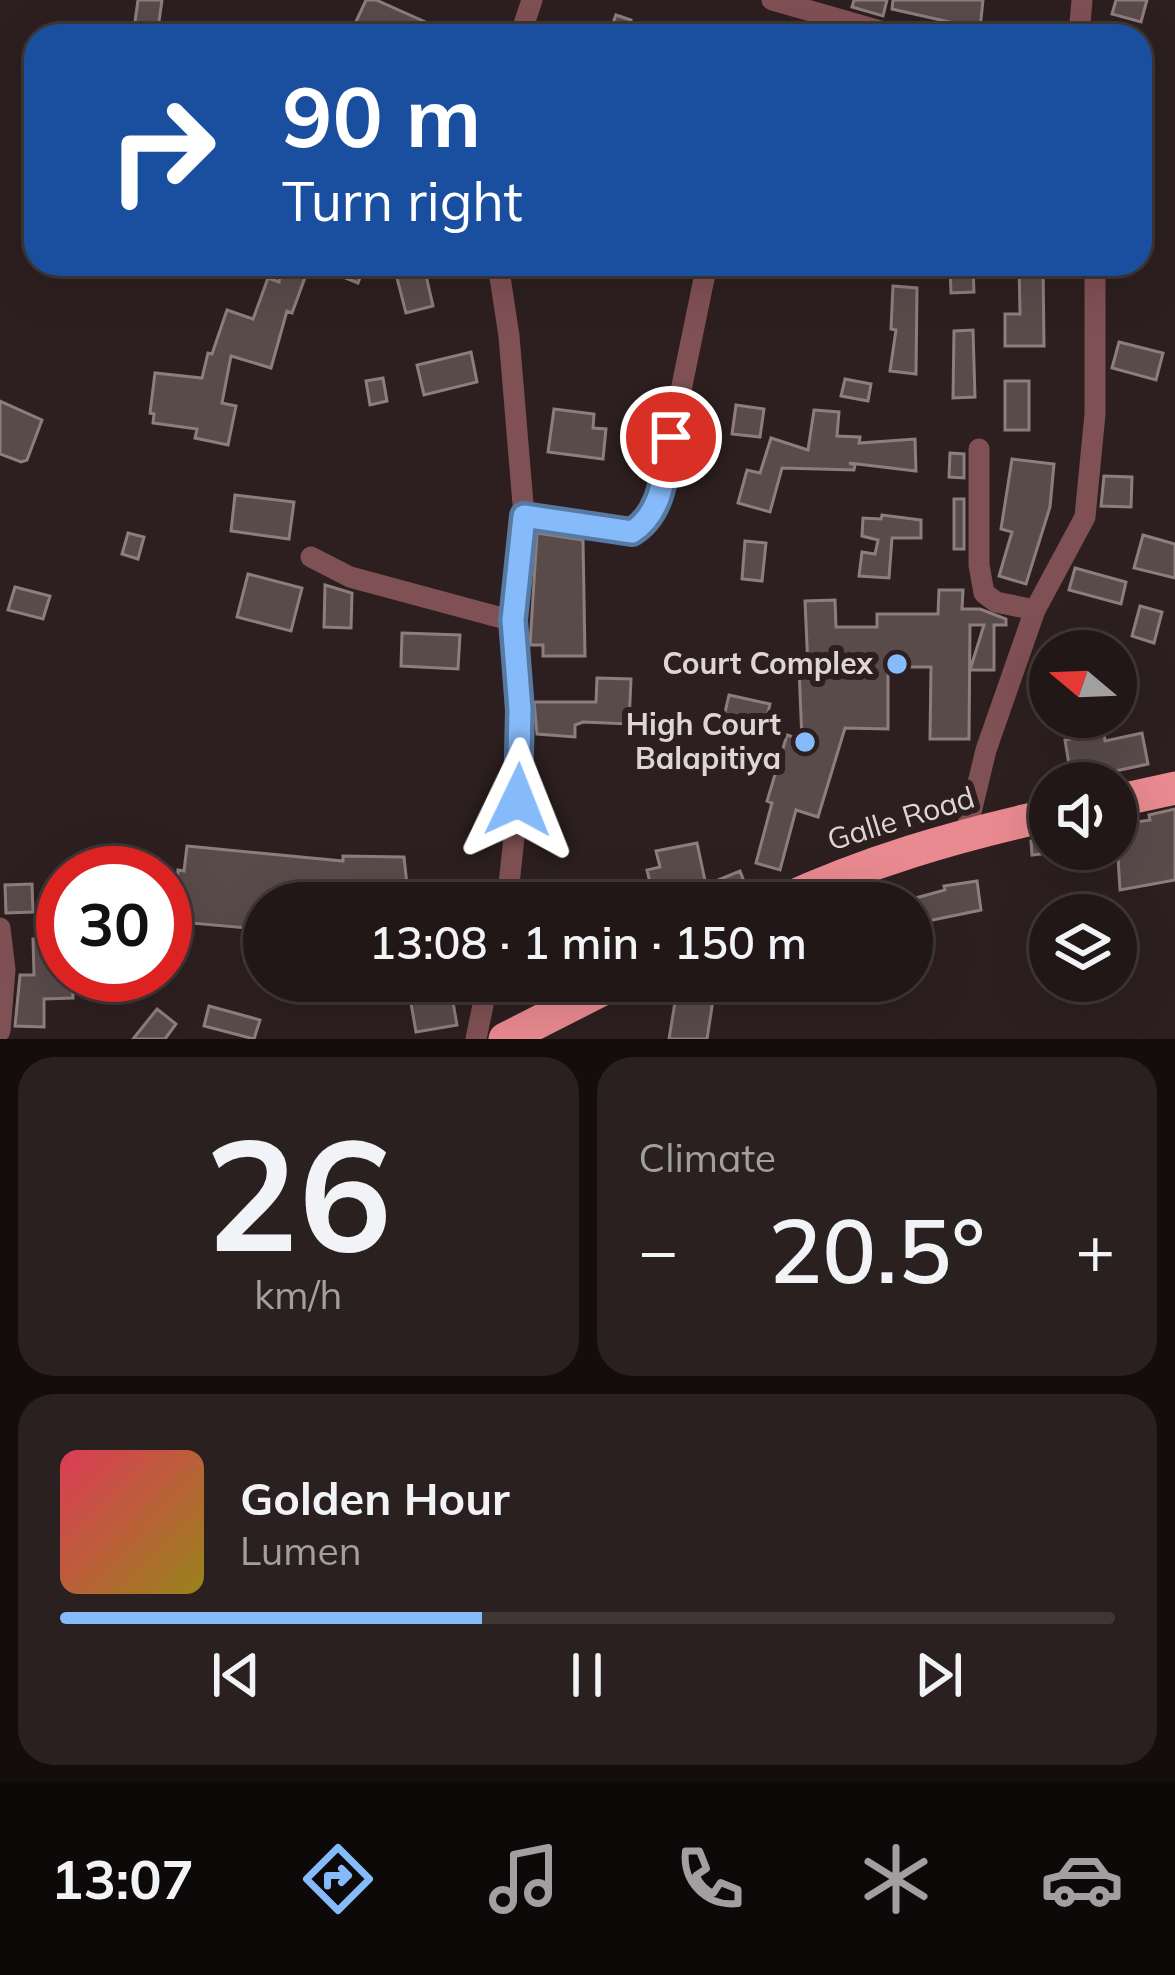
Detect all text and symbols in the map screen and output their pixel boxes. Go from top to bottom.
text: 90 m [282,63,481,168]
icon: right [84,72,240,228]
text: Turn right [282,167,523,235]
pin [620,386,722,488]
icon: arrive [638,404,704,470]
north arrow [1029,630,1137,738]
map controls [1029,630,1137,1002]
place label: Court Complex [662,644,874,682]
marker: Court Complex [884,651,910,677]
place label: High Court Balapitiya [626,705,781,777]
marker: High Court Balapitiya [792,729,818,755]
position arrow [455,737,581,863]
button: sound [1029,762,1137,870]
street label: Galle Road [823,778,979,858]
speed limit sign: 30 [36,846,192,1002]
button: layers [1029,894,1137,1002]
text: 13:08 · 1 min · 150 m [369,914,807,970]
text: 26 [205,1094,392,1290]
text: Climate [639,1133,776,1182]
text: 20.5° [768,1193,985,1306]
text: − [639,1208,678,1291]
text: + [1075,1208,1115,1291]
text: km/h [254,1270,342,1319]
text: Golden Hour [240,1470,510,1526]
text: Lumen [240,1526,362,1575]
icon: previous [203,1642,269,1708]
icon: pause [554,1642,620,1708]
icon: next [906,1642,972,1708]
icon: directions [296,1837,380,1921]
icon: music [482,1837,566,1921]
icon: phone [668,1837,752,1921]
icon: climate [854,1837,938,1921]
icon: car [1040,1837,1124,1921]
text: 13:07 [51,1845,194,1913]

